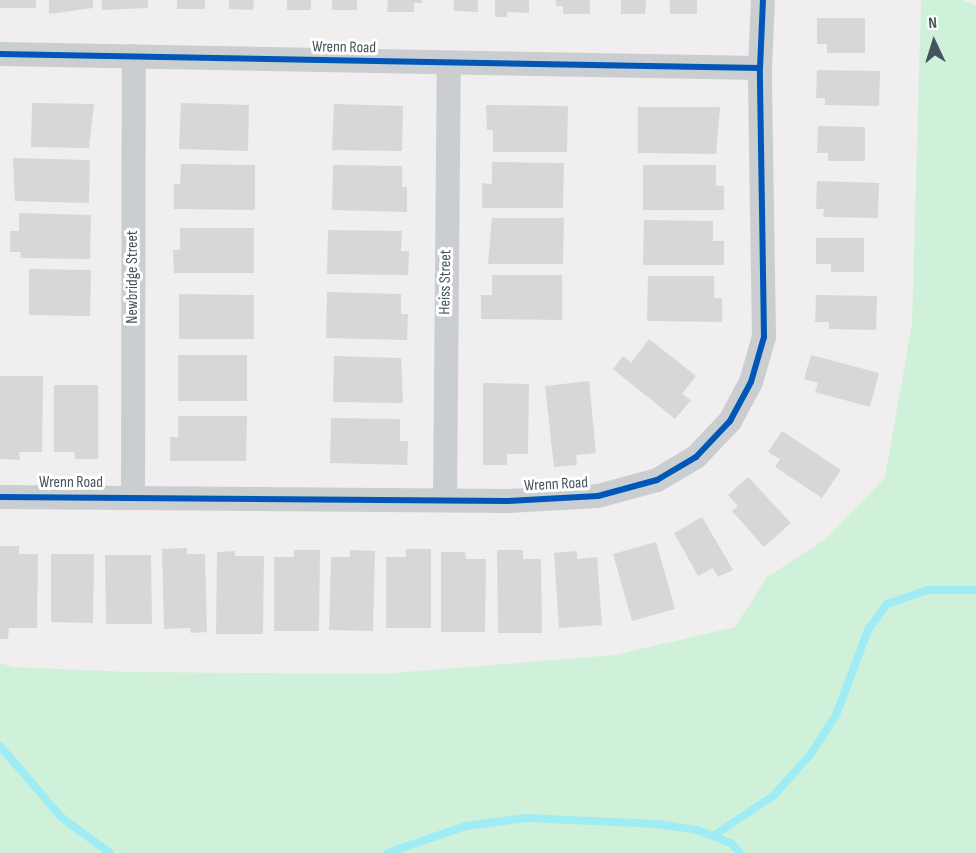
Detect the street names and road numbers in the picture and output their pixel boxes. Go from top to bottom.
street label: Wrenn Road [312,38,376,58]
street label: Newbridge Street [123,230,143,324]
street label: Heiss Street [436,249,456,315]
street label: Wrenn Road [39,473,103,493]
street label: Wrenn Road [524,474,588,496]

